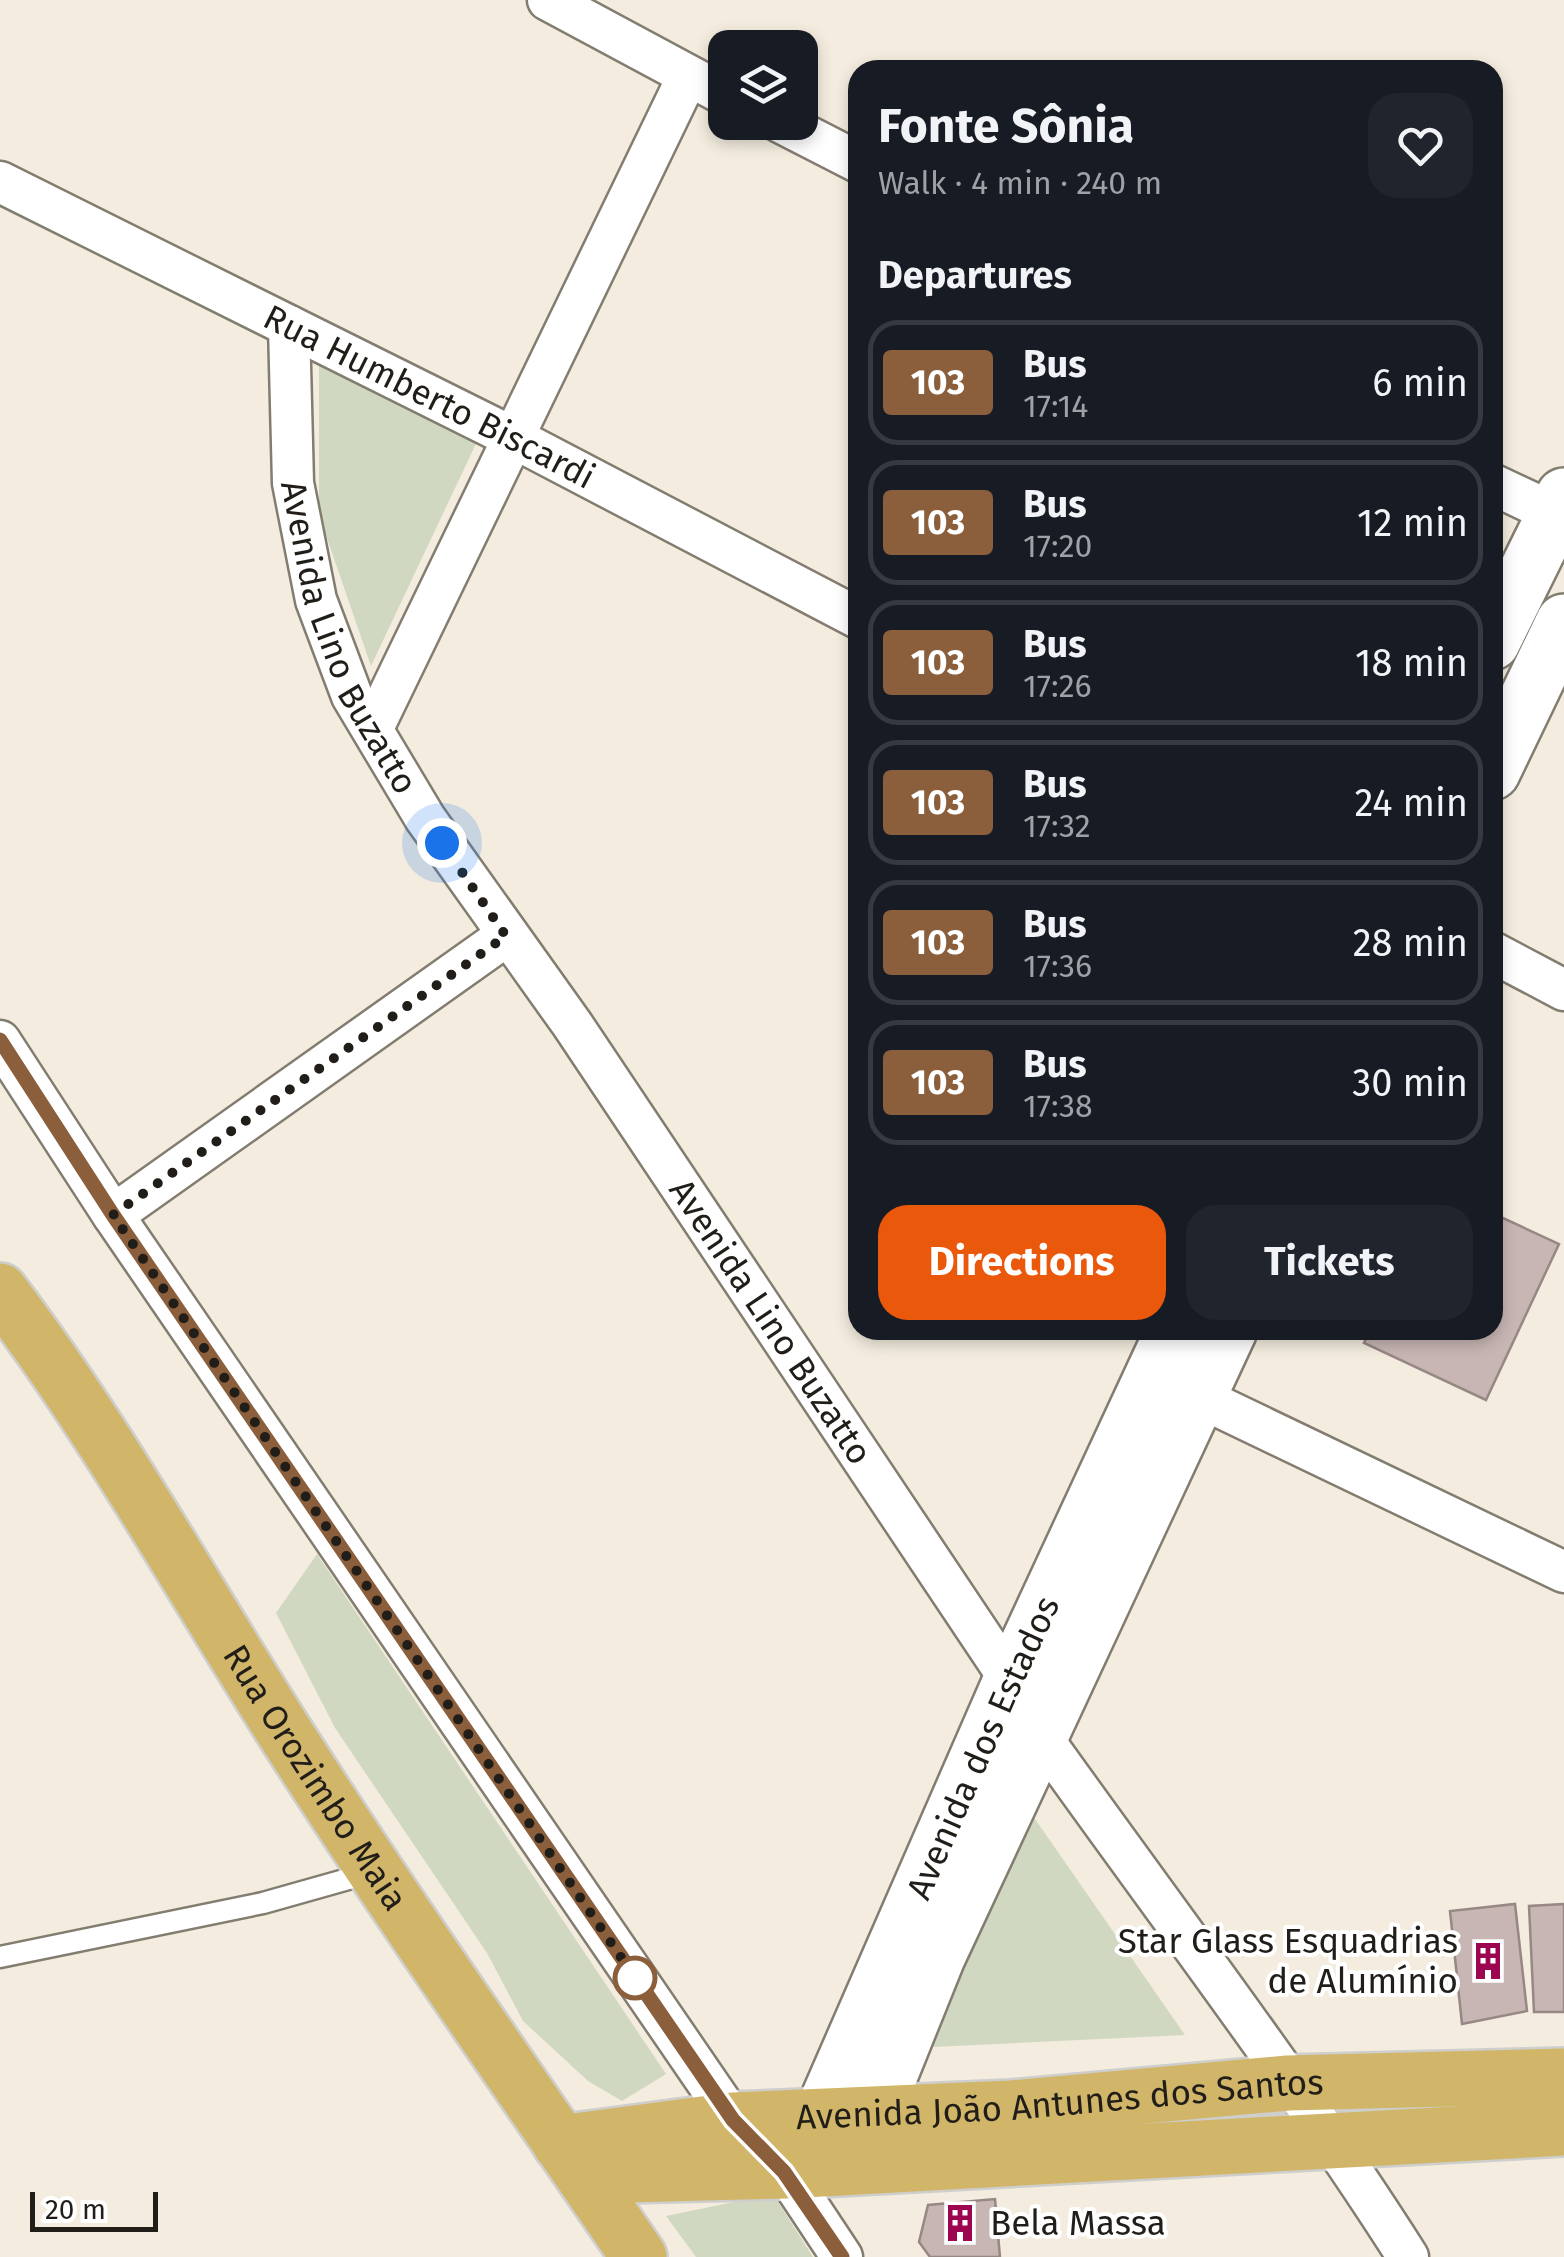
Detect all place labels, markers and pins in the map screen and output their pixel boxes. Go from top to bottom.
place label: Star Glass Esquadrias de Alumínio [1118,1920,1458,2002]
building icon: Star Glass Esquadrias de Alumínio [1467,1940,1509,1982]
unlabelled marker [614,1957,656,1999]
building icon: Bela Massa [939,2202,981,2244]
place label: Bela Massa [990,2202,1166,2244]

